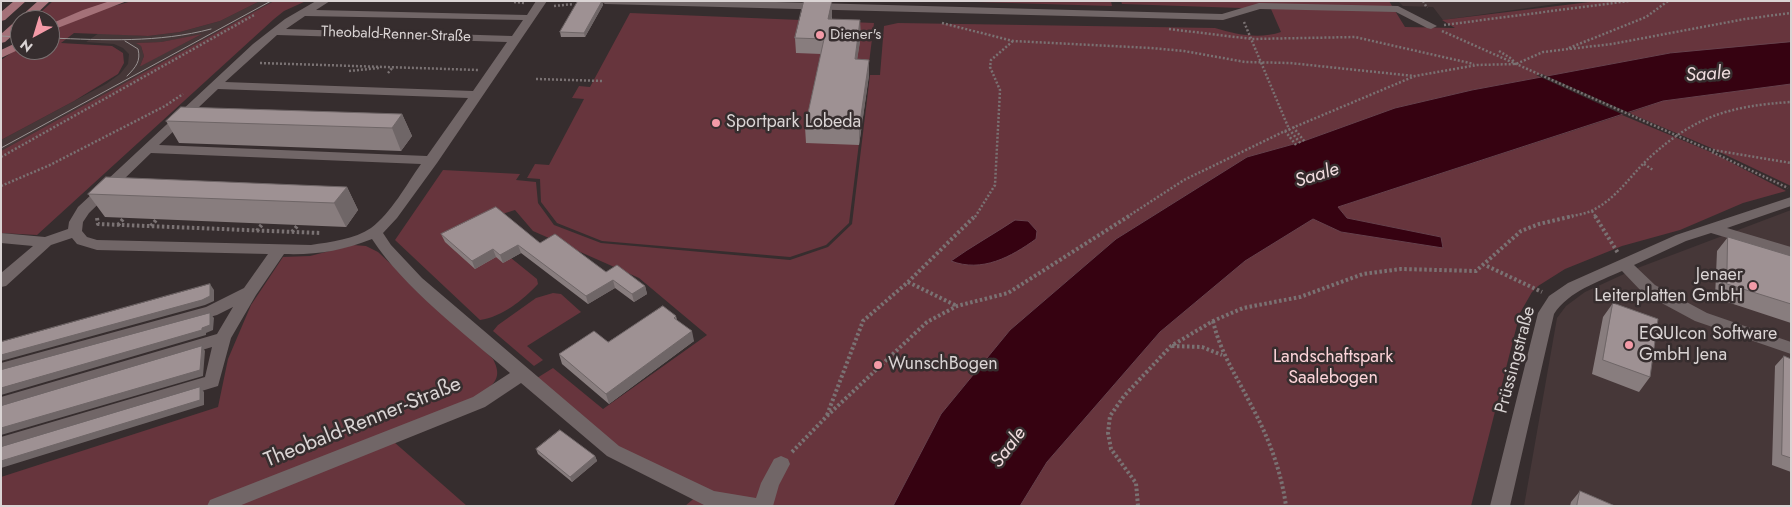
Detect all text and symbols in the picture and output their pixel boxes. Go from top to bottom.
north arrow [10,10,60,60]
street label: Theobald-Renner-Straße [321,23,471,47]
place label: Diener's [830,26,881,44]
marker: Diener's [814,29,826,41]
text: N [16,35,37,57]
water label: Saale [1685,62,1731,88]
place label: Sportpark Lobeda [726,112,861,134]
marker: Sportpark Lobeda [710,117,722,129]
water label: Saale [1292,159,1342,193]
place label: Jenaer Leiterplatten GmbH [1594,265,1743,308]
marker: Jenaer Leiterplatten GmbH [1747,280,1759,292]
street label: Prüssingstraße [1491,304,1541,416]
place label: EQUIcon Software GmbH Jena [1639,324,1777,366]
marker: EQUIcon Software GmbH Jena [1623,339,1635,351]
park label: Landschaftspark Saalebogen [1273,347,1393,389]
place label: WunschBogen [888,354,998,376]
marker: WunschBogen [872,359,884,371]
street label: Theobald-Renner-Straße [261,372,465,474]
water label: Saale [986,423,1032,473]

